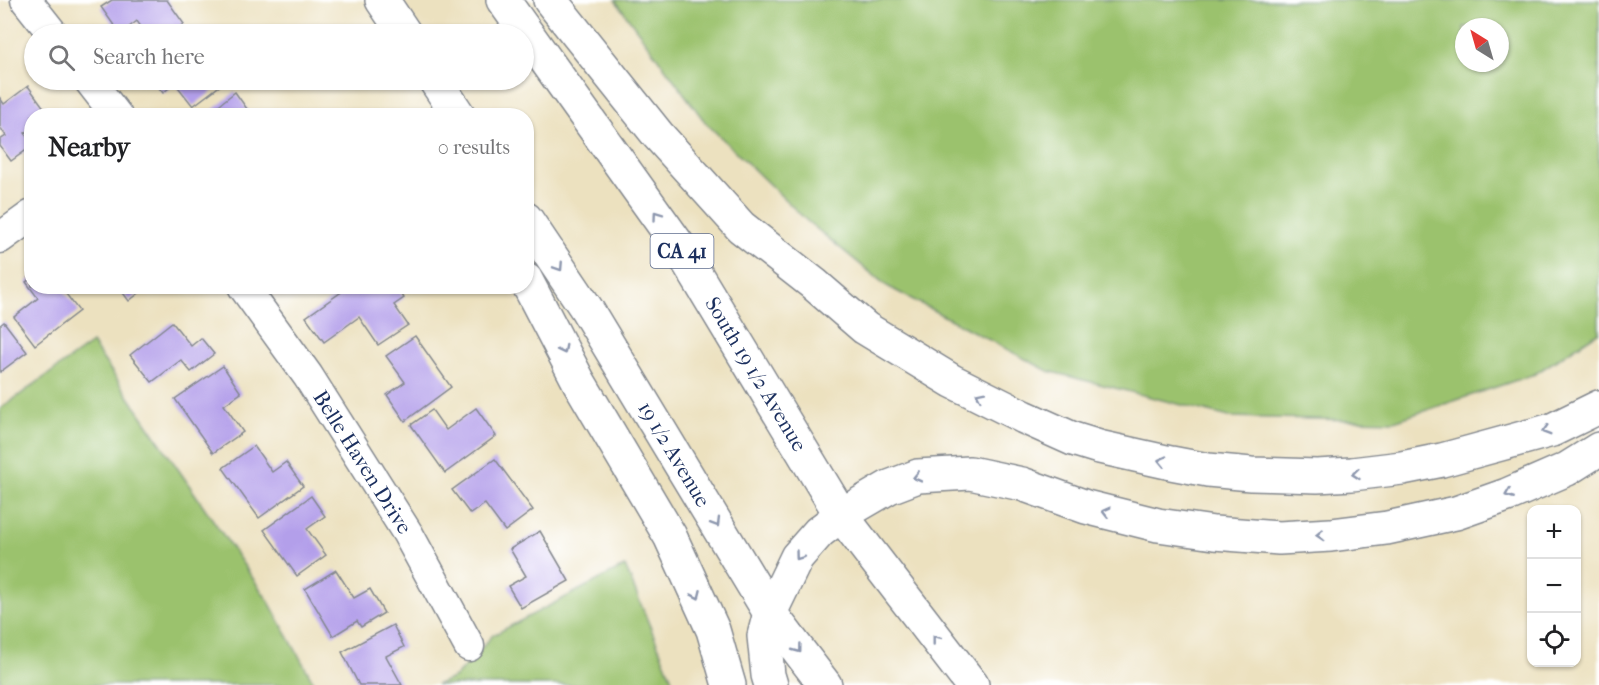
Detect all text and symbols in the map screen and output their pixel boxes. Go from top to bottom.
north arrow [1455,18,1509,72]
search box [24,24,534,90]
icon: search [45,41,78,74]
text: Search here [93,44,205,70]
text: Nearby [48,132,130,163]
text: 0 results [438,136,510,159]
one-way arrow [653,211,664,222]
road number: CA 41 [650,234,714,268]
one-way arrow [551,261,562,272]
street label: South 19 1/2 Avenue [700,293,812,456]
one-way arrow [556,344,567,355]
street label: Belle Haven Drive [308,386,417,538]
one-way arrow [975,391,986,402]
street label: 19 1/2 Avenue [633,397,715,511]
one-way arrow [1541,424,1552,436]
one-way arrow [1157,455,1167,468]
one-way arrow [1351,467,1360,480]
one-way arrow [913,470,923,483]
one-way arrow [1505,487,1516,499]
map controls [1527,505,1581,667]
button: + [1527,505,1581,559]
one-way arrow [1101,507,1111,520]
one-way arrow [708,517,720,527]
one-way arrow [1315,529,1324,542]
one-way arrow [795,549,806,560]
button: − [1527,559,1581,613]
one-way arrow [690,588,702,599]
button: locate [1527,613,1581,667]
one-way arrow [932,634,943,645]
one-way arrow [790,643,801,654]

